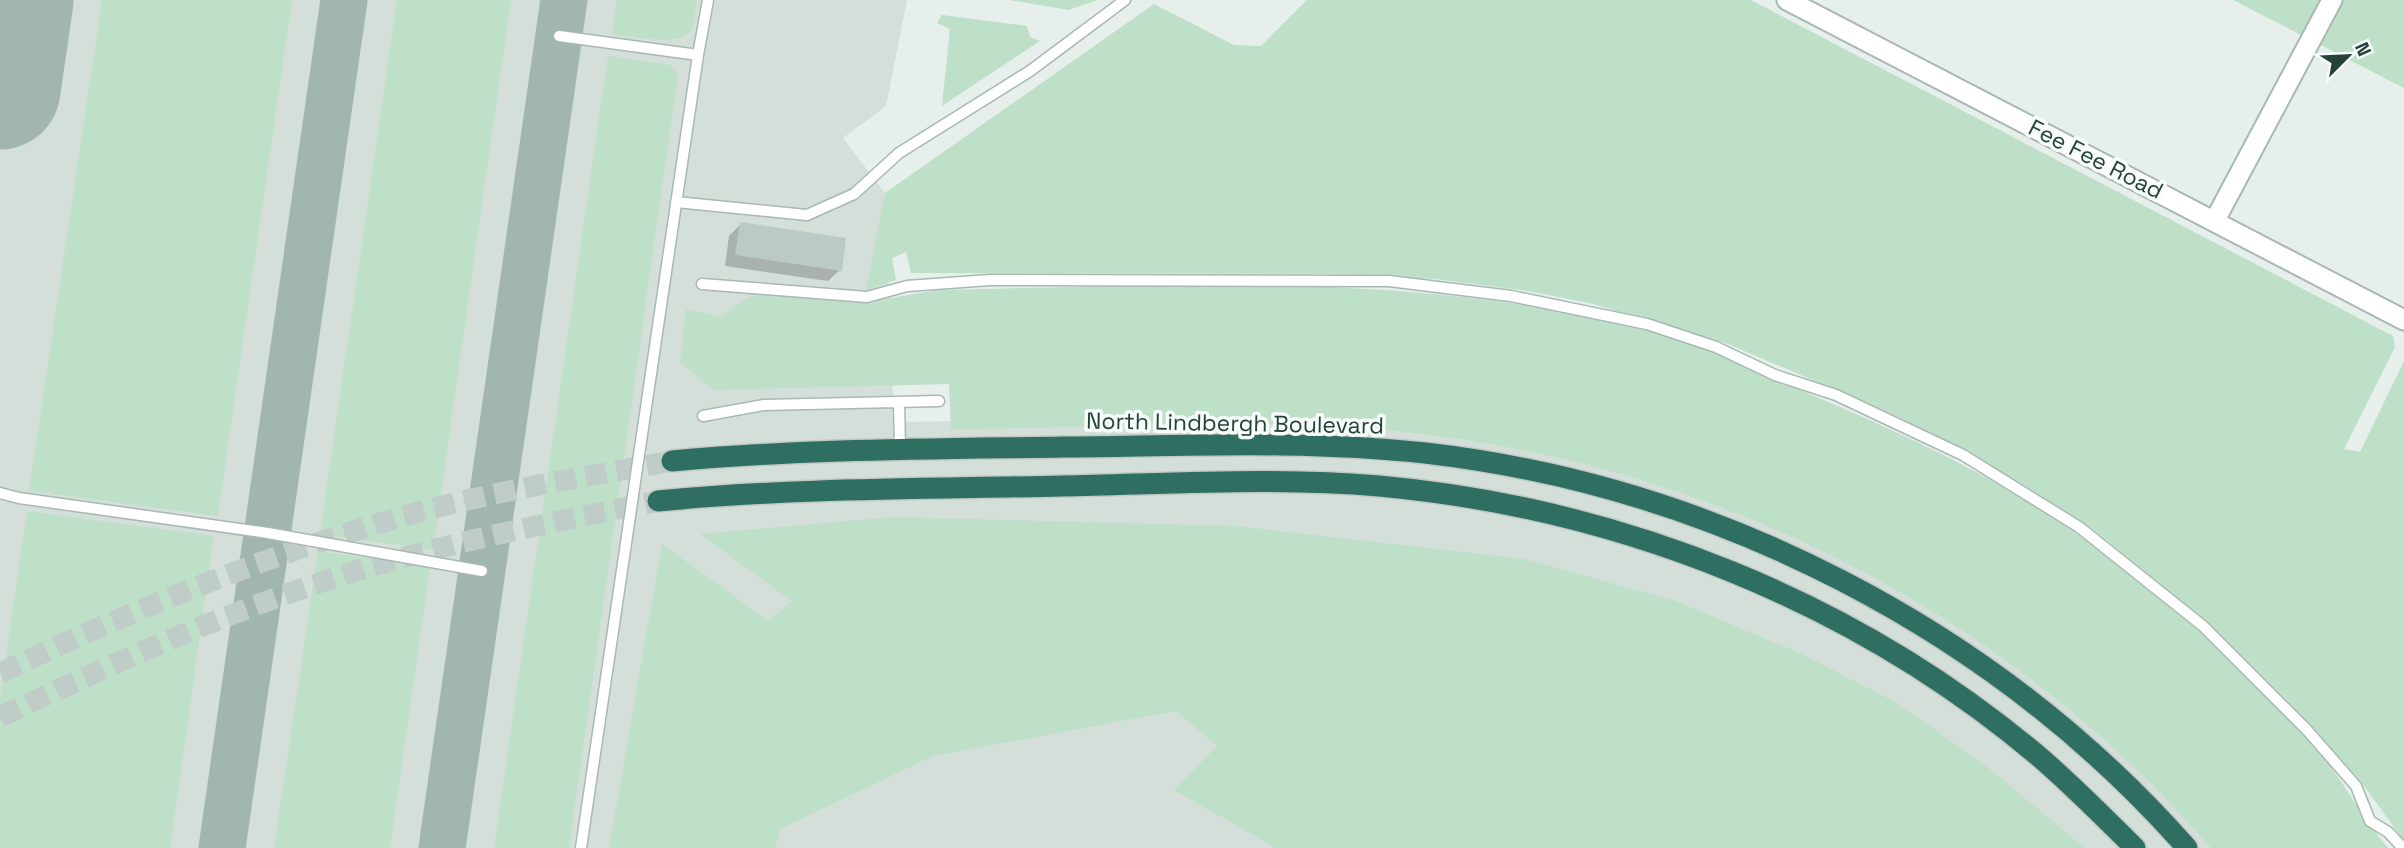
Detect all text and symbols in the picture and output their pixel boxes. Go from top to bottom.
north arrow [2313,21,2383,91]
text: N [2349,38,2377,60]
street label: Fee Fee Road [2024,112,2168,206]
street label: North Lindbergh Boulevard [1086,405,1384,441]

